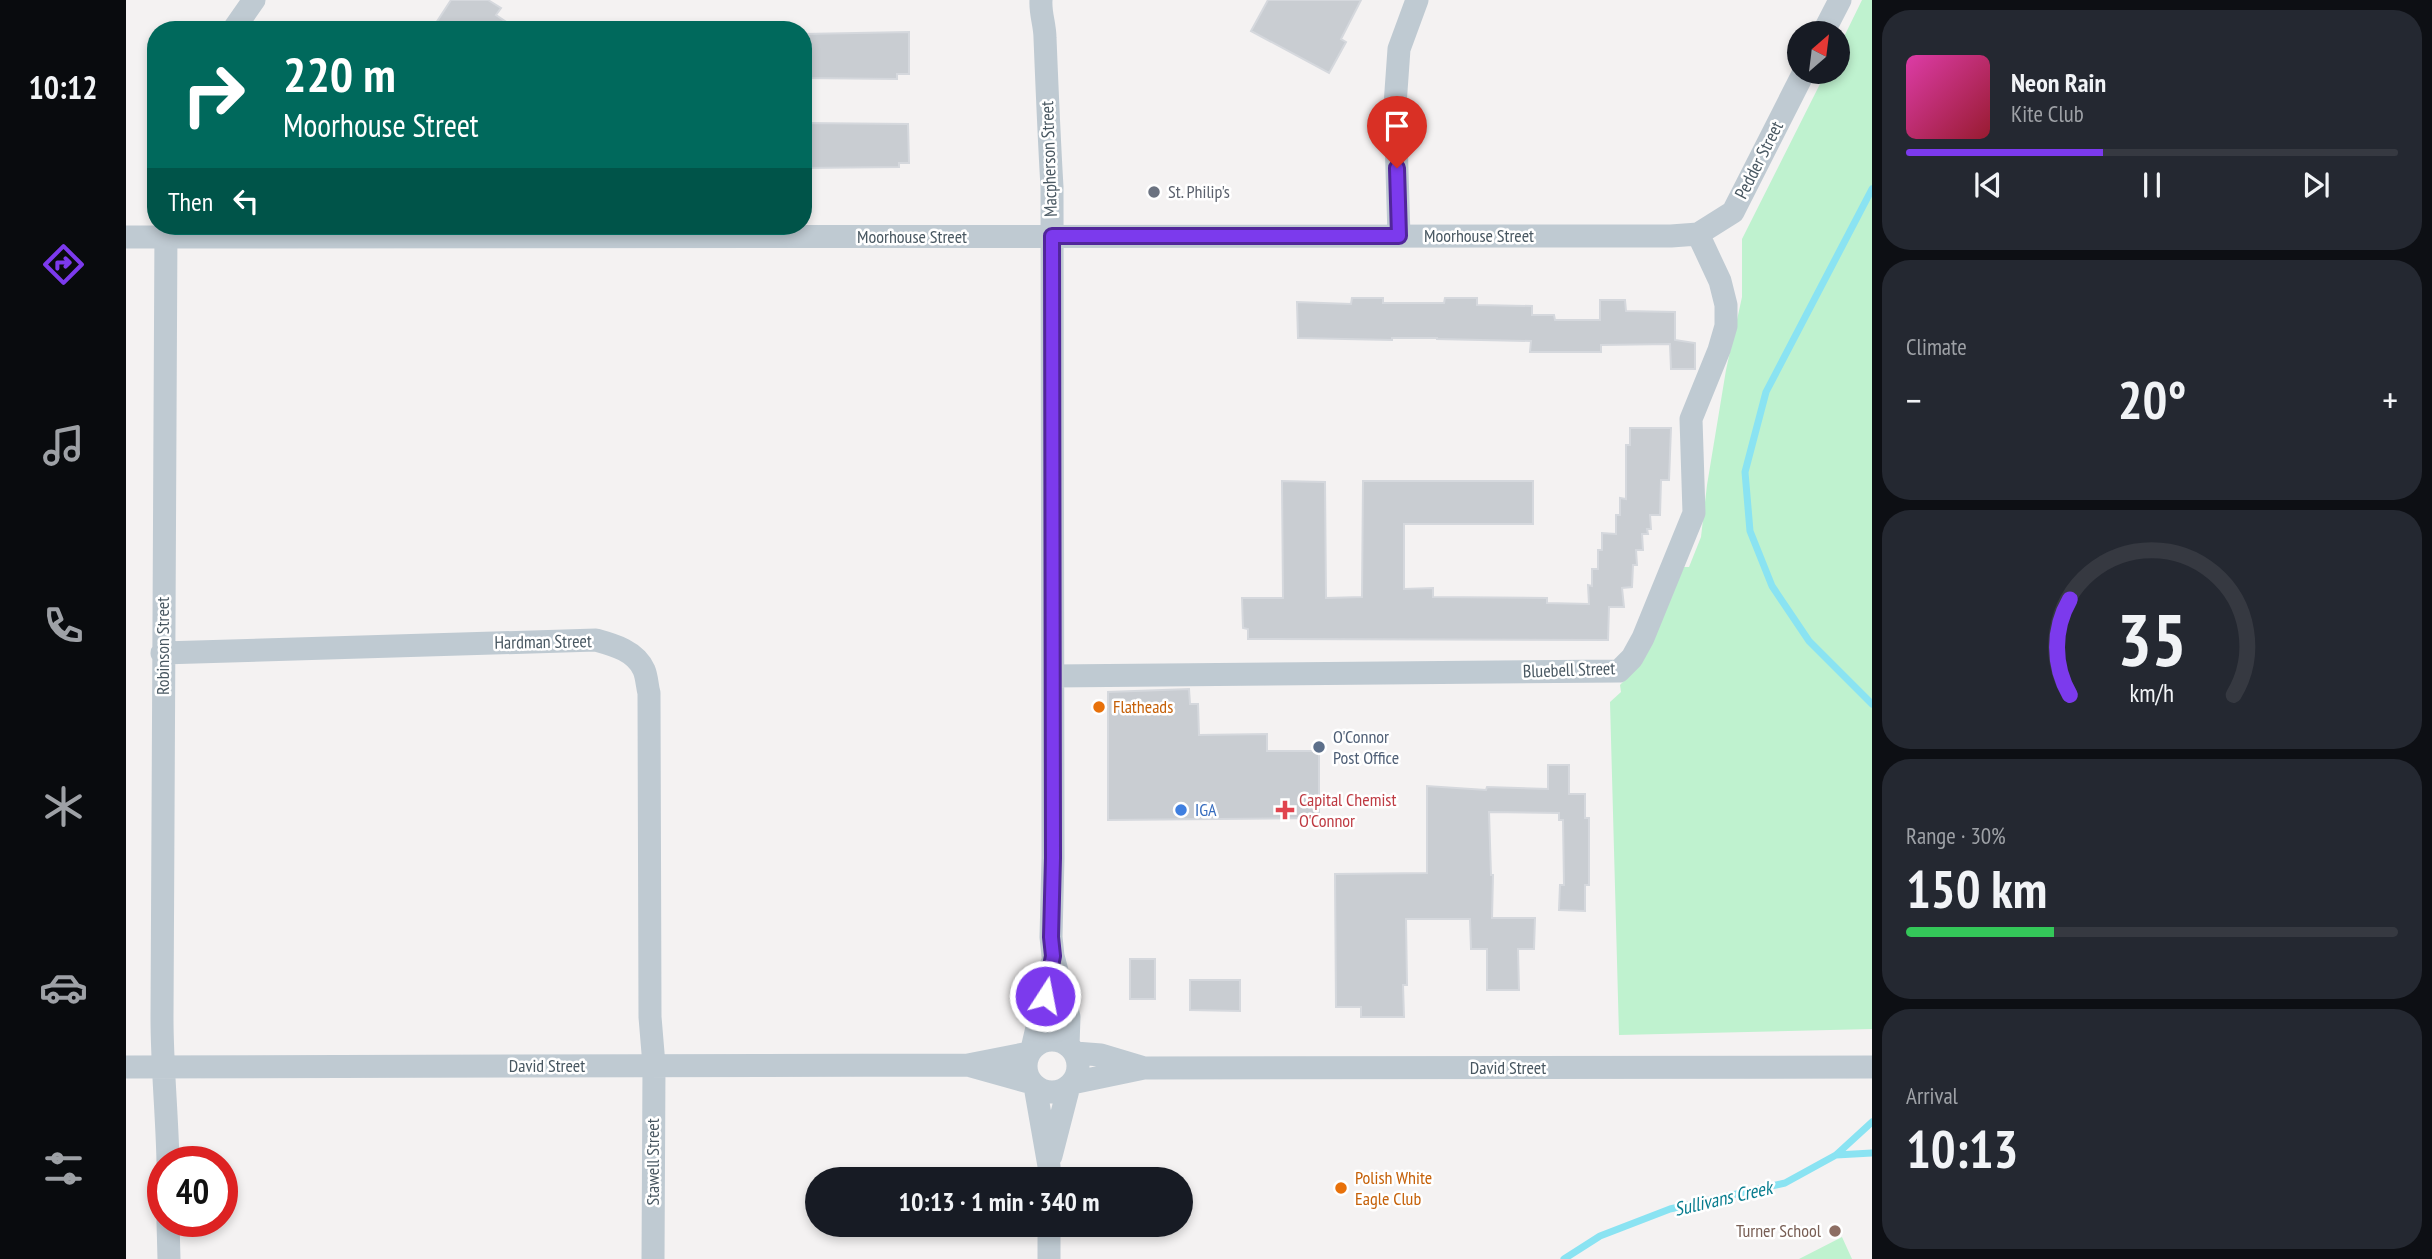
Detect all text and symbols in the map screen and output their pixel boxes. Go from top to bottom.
north arrow [1787,21,1850,84]
map controls [1787,21,1850,84]
text: 220 m [283,42,396,106]
icon: right [168,49,259,140]
text: 10:12 [28,66,98,108]
text: Neon Rain [2011,66,2106,99]
pin [1367,96,1427,168]
text: Kite Club [2011,99,2084,128]
street label: Macpherson Street [1035,101,1062,217]
text: Moorhouse Street [283,104,479,146]
icon: arrive [1378,107,1416,145]
street label: Pedder Street [1729,117,1788,202]
icon: previous [1969,166,2007,204]
icon: pause [2133,166,2171,204]
icon: next [2297,166,2335,204]
place label: St. Philip's [1168,180,1230,203]
icon: left [227,182,265,220]
marker: St. Philip's [1146,184,1162,200]
text: Then [168,185,213,218]
street label: Moorhouse Street [1424,224,1534,247]
street label: Moorhouse Street [857,225,967,248]
icon: directions [39,240,88,289]
text: Climate [1906,332,1967,361]
text: 20° [2118,366,2186,433]
text: − [1906,375,1922,424]
text: + [2382,375,2398,424]
icon: music [39,421,88,470]
text: 35 [2117,592,2187,686]
street label: Robinson Street [151,597,174,695]
icon: phone [39,601,88,650]
street label: Hardman Street [494,629,592,654]
street label: Bluebell Street [1522,656,1616,683]
text: km/h [2130,677,2174,709]
place label: Flatheads [1113,695,1173,718]
marker: Flatheads [1091,699,1107,715]
place label: O'Connor Post Office [1333,725,1399,769]
marker: O'Connor Post Office [1311,739,1327,755]
icon: climate [39,782,88,831]
place label: Capital Chemist O'Connor [1299,788,1396,832]
place label: IGA [1195,798,1217,821]
marker: IGA [1173,802,1189,818]
marker: Capital Chemist O'Connor [1277,802,1293,818]
text: Range · 30% [1906,821,2006,850]
text: 150 km [1906,855,2047,922]
position arrow [1008,959,1082,1033]
icon: car [39,963,88,1012]
street label: David Street [509,1054,585,1077]
street label: David Street [1470,1056,1546,1079]
text: Arrival [1906,1081,1958,1110]
text: 10:13 [1906,1115,2018,1182]
street label: Stawell Street [641,1118,664,1206]
icon: filters [39,1144,88,1193]
speed limit sign: 40 [147,1146,238,1237]
place label: Polish White Eagle Club [1355,1166,1432,1210]
water label: Sullivans Creek [1672,1175,1777,1221]
marker: Polish White Eagle Club [1333,1180,1349,1196]
text: 10:13 · 1 min · 340 m [899,1185,1099,1218]
place label: Turner School [1736,1219,1822,1242]
marker: Turner School [1827,1223,1843,1239]

